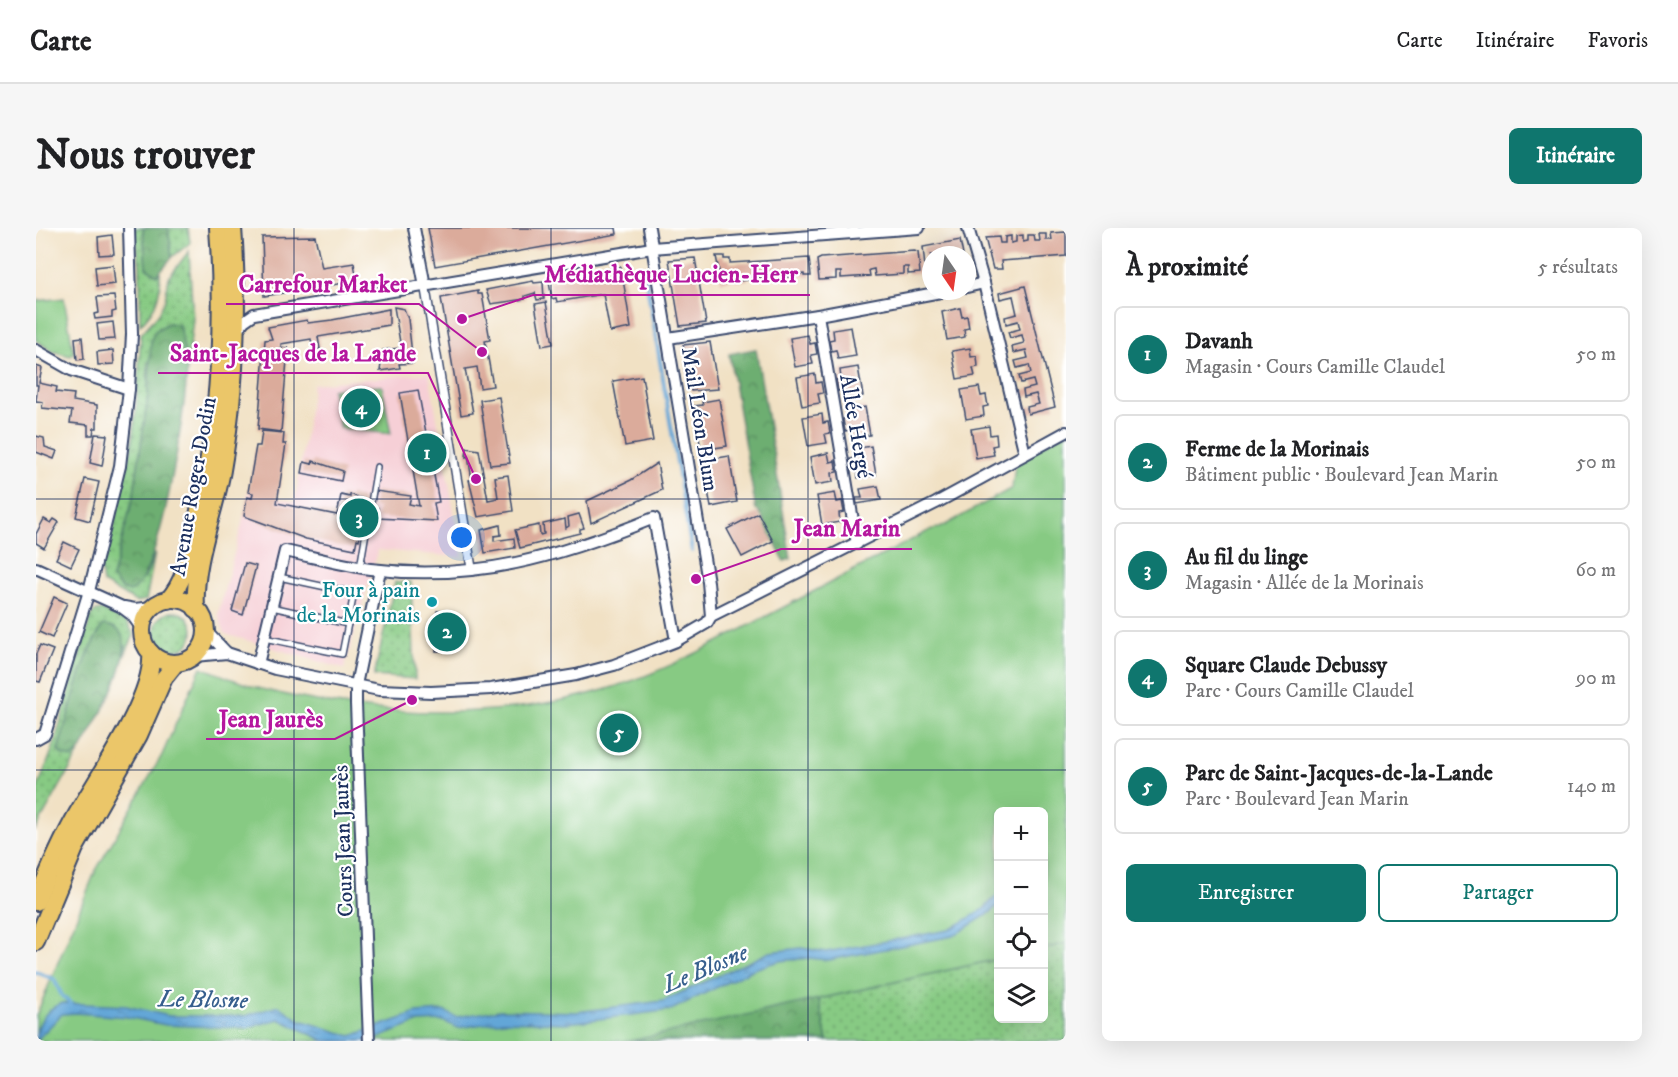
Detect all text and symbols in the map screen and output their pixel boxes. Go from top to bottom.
text: Carte [30,24,92,59]
text: Carte [1397,28,1443,54]
text: Itinéraire [1476,28,1554,54]
text: Favoris [1587,28,1648,54]
button: Itinéraire [1509,128,1642,184]
text: Nous trouver [36,130,255,182]
north arrow [922,246,976,300]
text: À proximité [1126,251,1248,284]
callout: Médiathèque Lucien-Herr [533,253,810,295]
text: 5 résultats [1538,255,1618,280]
text: Médiathèque Lucien-Herr [544,260,799,290]
callout: Carrefour Market [226,262,419,304]
text: Carrefour Market [238,270,408,300]
text: Davanh [1185,328,1253,355]
callout: Saint-Jacques de la Lande [158,331,428,373]
text: Saint-Jacques de la Lande [170,339,416,369]
text: 1 [1144,342,1151,367]
text: 50 m [1576,342,1616,367]
street label: Mail Léon Blum [675,345,724,493]
text: Magasin · Cours Camille Claudel [1185,355,1445,380]
street label: Allée Hergé [833,372,878,480]
pin: 4 [342,386,380,430]
street label: Avenue Roger Dodin [164,394,223,578]
pin: 1 [408,430,446,476]
text: Ferme de la Morinais [1185,436,1369,463]
text: 2 [1143,450,1152,475]
text: 50 m [1576,450,1616,475]
text: Bâtiment public · Boulevard Jean Marin [1185,463,1498,488]
pin: 3 [340,496,378,540]
callout: Jean Marin [781,507,912,549]
text: Jean Marin [791,514,901,544]
your location [447,523,476,552]
text: Au fil du linge [1185,544,1308,571]
text: 3 [1144,558,1151,583]
text: 60 m [1576,558,1616,583]
text: Magasin · Allée de la Morinais [1185,571,1424,596]
place label: Four à pain de la Morinais [296,577,421,629]
marker: Four à pain de la Morinais [425,595,439,609]
pin: 2 [428,610,466,654]
text: Square Claude Debussy [1185,652,1387,679]
text: 4 [1142,666,1153,691]
text: 90 m [1576,666,1616,691]
text: Parc · Cours Camille Claudel [1185,679,1414,704]
callout: Jean Jaurès [206,697,335,739]
text: Jean Jaurès [216,705,323,735]
pin: 5 [600,710,638,756]
text: Parc de Saint-Jacques-de-la-Lande [1185,760,1493,787]
street label: Cours Jean Jaurès [327,764,360,917]
text: 5 [1143,774,1152,799]
text: 140 m [1567,774,1616,799]
text: Parc · Boulevard Jean Marin [1185,787,1409,812]
map controls [994,807,1048,1023]
button: + [994,807,1048,861]
button: − [994,861,1048,915]
button: Enregistrer [1126,864,1366,922]
button: Partager [1378,864,1618,922]
button: locate [994,915,1048,969]
water label: Le Blosne [657,937,753,1001]
button: layers [994,969,1048,1023]
water label: Le Blosne [156,984,249,1016]

